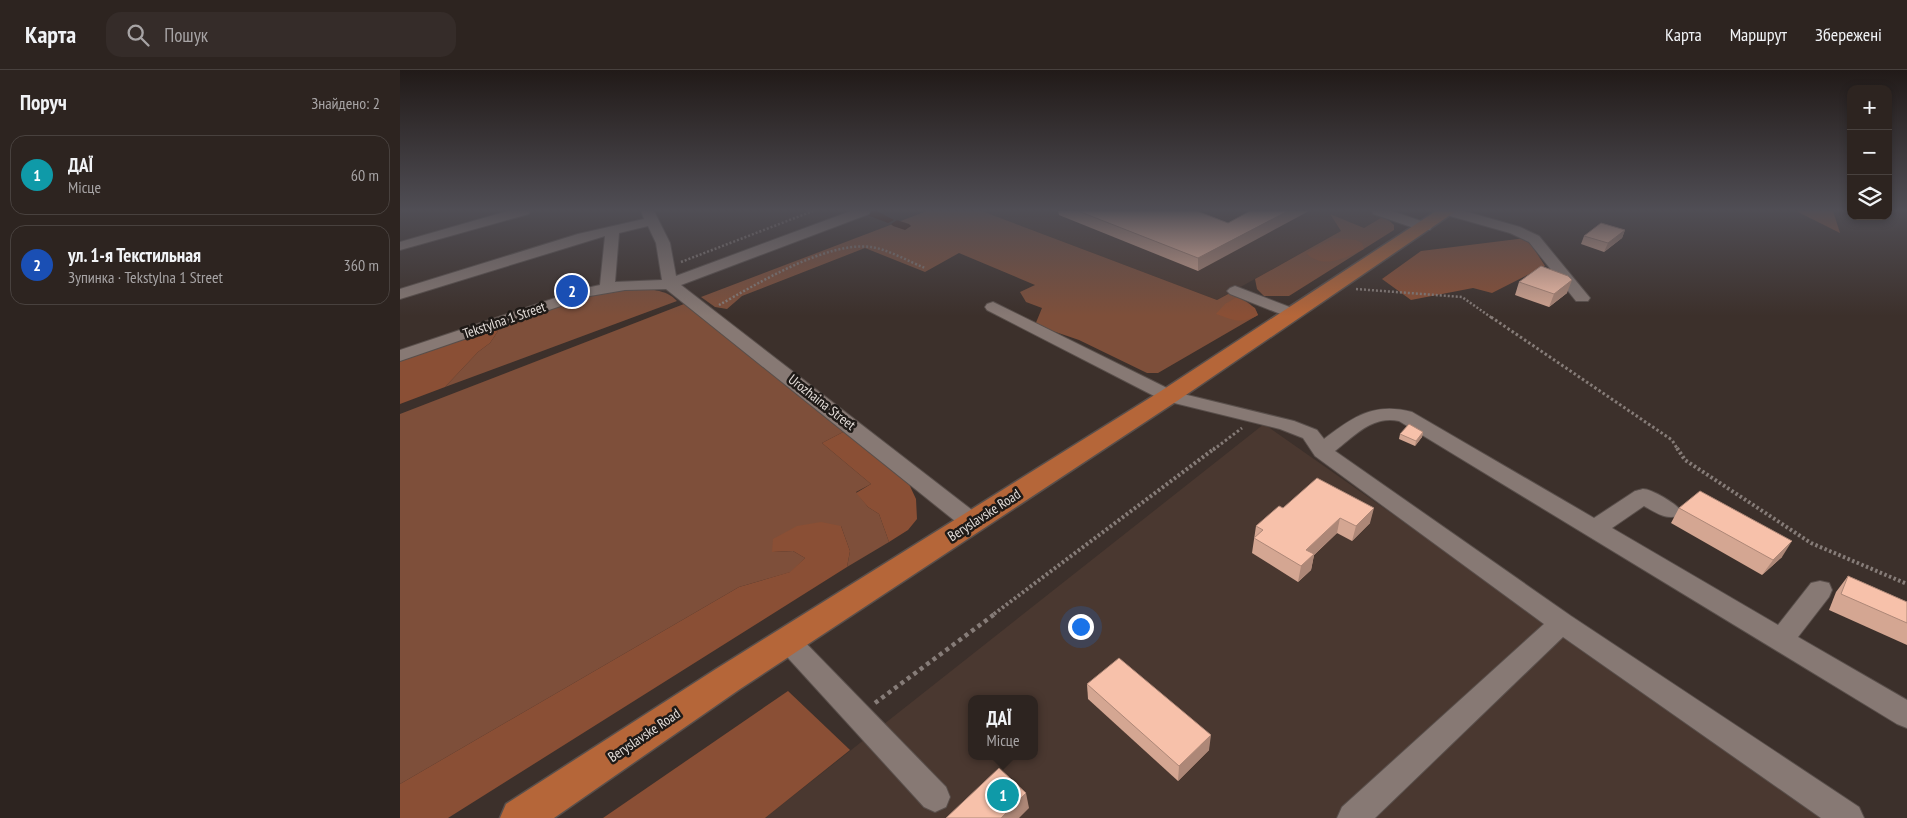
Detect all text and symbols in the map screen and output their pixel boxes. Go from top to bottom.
search box [106,12,456,57]
text: Карта [25,19,76,50]
icon: search [124,21,152,49]
text: Пошук [164,23,208,47]
text: Карта [1665,23,1702,46]
text: Маршрут [1730,23,1787,46]
text: Збережені [1815,23,1882,46]
map controls [1847,85,1892,220]
button: + [1847,85,1892,130]
text: Поруч [20,89,67,116]
text: Знайдено: 2 [311,93,380,113]
button: − [1847,130,1892,175]
text: ДАЇ [68,153,93,177]
text: 1 [33,165,41,185]
text: 60 m [351,165,379,185]
button: layers [1847,175,1892,220]
text: Місце [68,177,101,197]
text: ул. 1-я Текстильная [68,243,201,267]
text: 2 [33,255,41,275]
text: 360 m [344,255,379,275]
text: Зупинка · Tekstylna 1 Street [68,267,223,287]
pin: 2 [556,272,588,310]
street label: Tekstylna 1 Street [460,297,548,343]
street label: Urozhaina Street [785,370,859,434]
street label: Beryslavske Road [944,485,1024,545]
your location [1068,614,1094,640]
popup [968,695,1038,760]
street label: Beryslavske Road [604,704,684,766]
text: ДАЇ [986,706,1012,730]
text: Місце [986,730,1020,750]
pin: 1 [987,776,1019,814]

